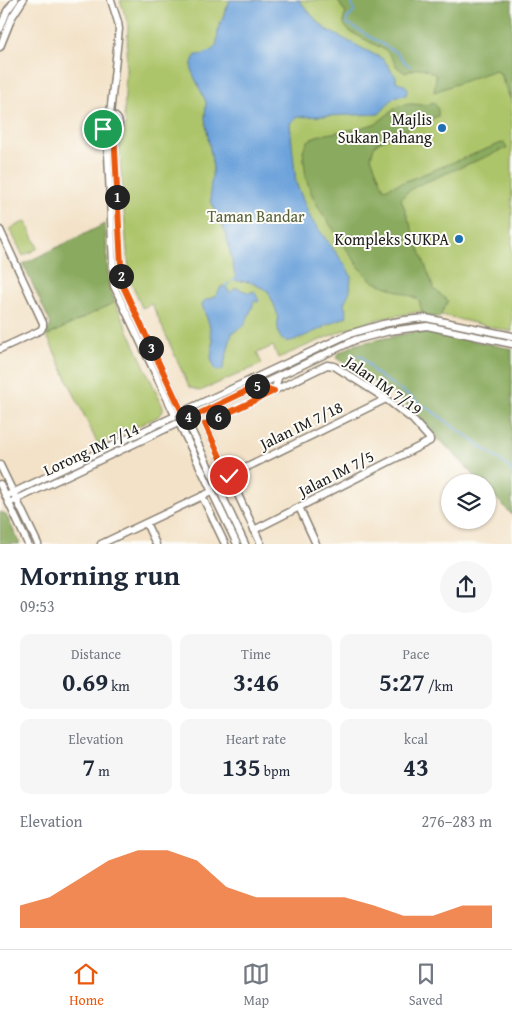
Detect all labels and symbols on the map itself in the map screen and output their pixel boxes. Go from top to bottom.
place label: Majlis Sukan Pahang [338,107,432,149]
pin [82,108,124,150]
marker: Majlis Sukan Pahang [436,122,448,134]
pin: 1 [104,184,130,210]
park label: Taman Bandar [207,204,305,228]
place label: Kompleks SUKPA [334,227,449,251]
marker: Kompleks SUKPA [453,233,465,245]
pin: 2 [108,264,134,288]
pin: 3 [138,336,164,360]
street label: Jalan IM 7/19 [339,348,428,421]
pin: 5 [244,374,270,398]
street label: Jalan IM 7/18 [254,394,347,456]
pin: 4 [176,404,200,430]
pin: 6 [206,404,230,430]
street label: Lorong IM 7/14 [39,416,143,482]
street label: Jalan IM 7/5 [292,444,378,503]
pin [208,455,250,497]

